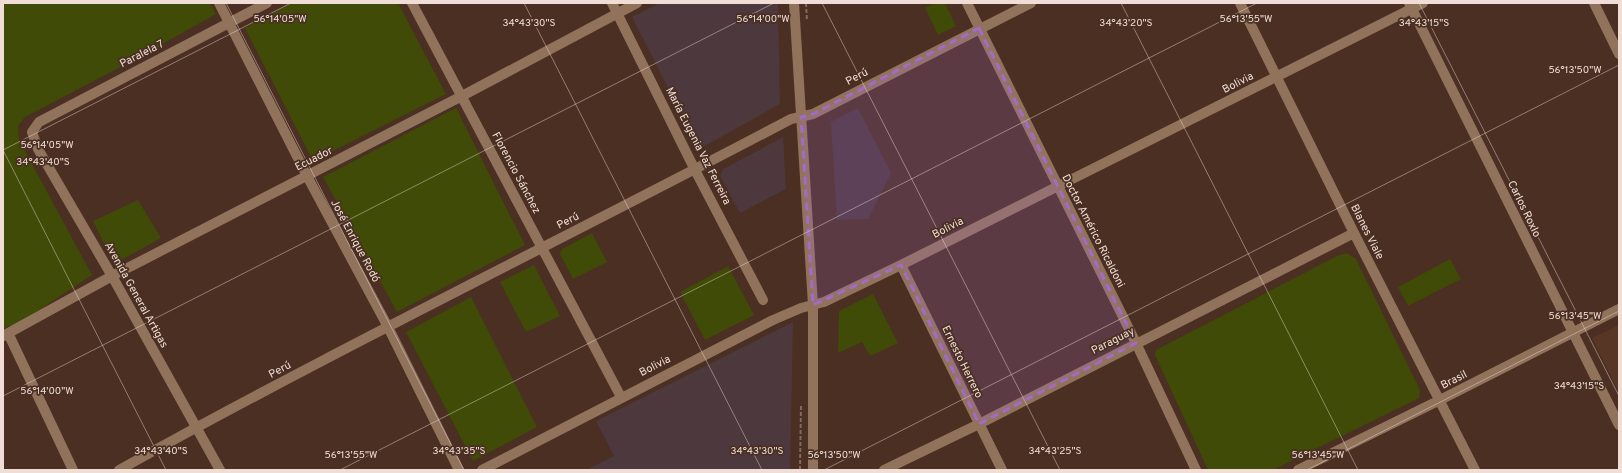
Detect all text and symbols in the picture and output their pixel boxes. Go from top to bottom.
text: 56°14'05"W [253,13,307,26]
text: 56°14'00"W [736,13,790,26]
text: 56°13'55"W [1219,13,1273,26]
text: 34°43'30"S [502,17,556,30]
text: 34°43'20"S [1099,17,1153,30]
text: 34°43'15"S [1399,17,1449,30]
street label: Paralela 7 [118,37,167,71]
text: 56°13'50"W [1548,64,1602,77]
street label: Perú [843,65,871,89]
street label: Bolivia [1220,69,1256,97]
street label: María Eugenia Vaz Ferreira [662,85,734,207]
street label: Florencio Sánchez [489,130,543,216]
text: 56°14'05"W [20,139,74,152]
street label: Ecuador [293,143,336,174]
text: 34°43'40"S [16,156,70,169]
street label: Doctor Américo Ricaldoni [1058,172,1128,290]
street label: Carlos Roxlo [1504,178,1544,240]
street label: José Enrique Rodó [327,197,383,285]
street label: Blanes Viale [1347,202,1387,262]
street label: Perú [554,209,582,233]
street label: Bolivia [930,214,966,242]
street label: Avenida General Artigas [101,240,171,350]
text: 56°13'45"W [1548,310,1602,323]
street label: Ernesto Herrero [938,323,986,401]
street label: Paraguay [1089,324,1137,358]
street label: Bolivia [637,352,673,380]
street label: Perú [266,358,294,382]
street label: Brasil [1438,367,1470,393]
text: 34°43'15"S [1554,380,1604,393]
text: 56°14'00"W [20,385,74,398]
text: 34°43'40"S [134,445,188,458]
text: 34°43'35"S [433,445,485,458]
text: 34°43'30"S [730,445,784,458]
text: 34°43'25"S [1028,445,1082,458]
text: 56°13'55"W [324,449,378,462]
text: 56°13'50"W [807,449,861,462]
text: 56°13'45"W [1291,449,1345,462]

